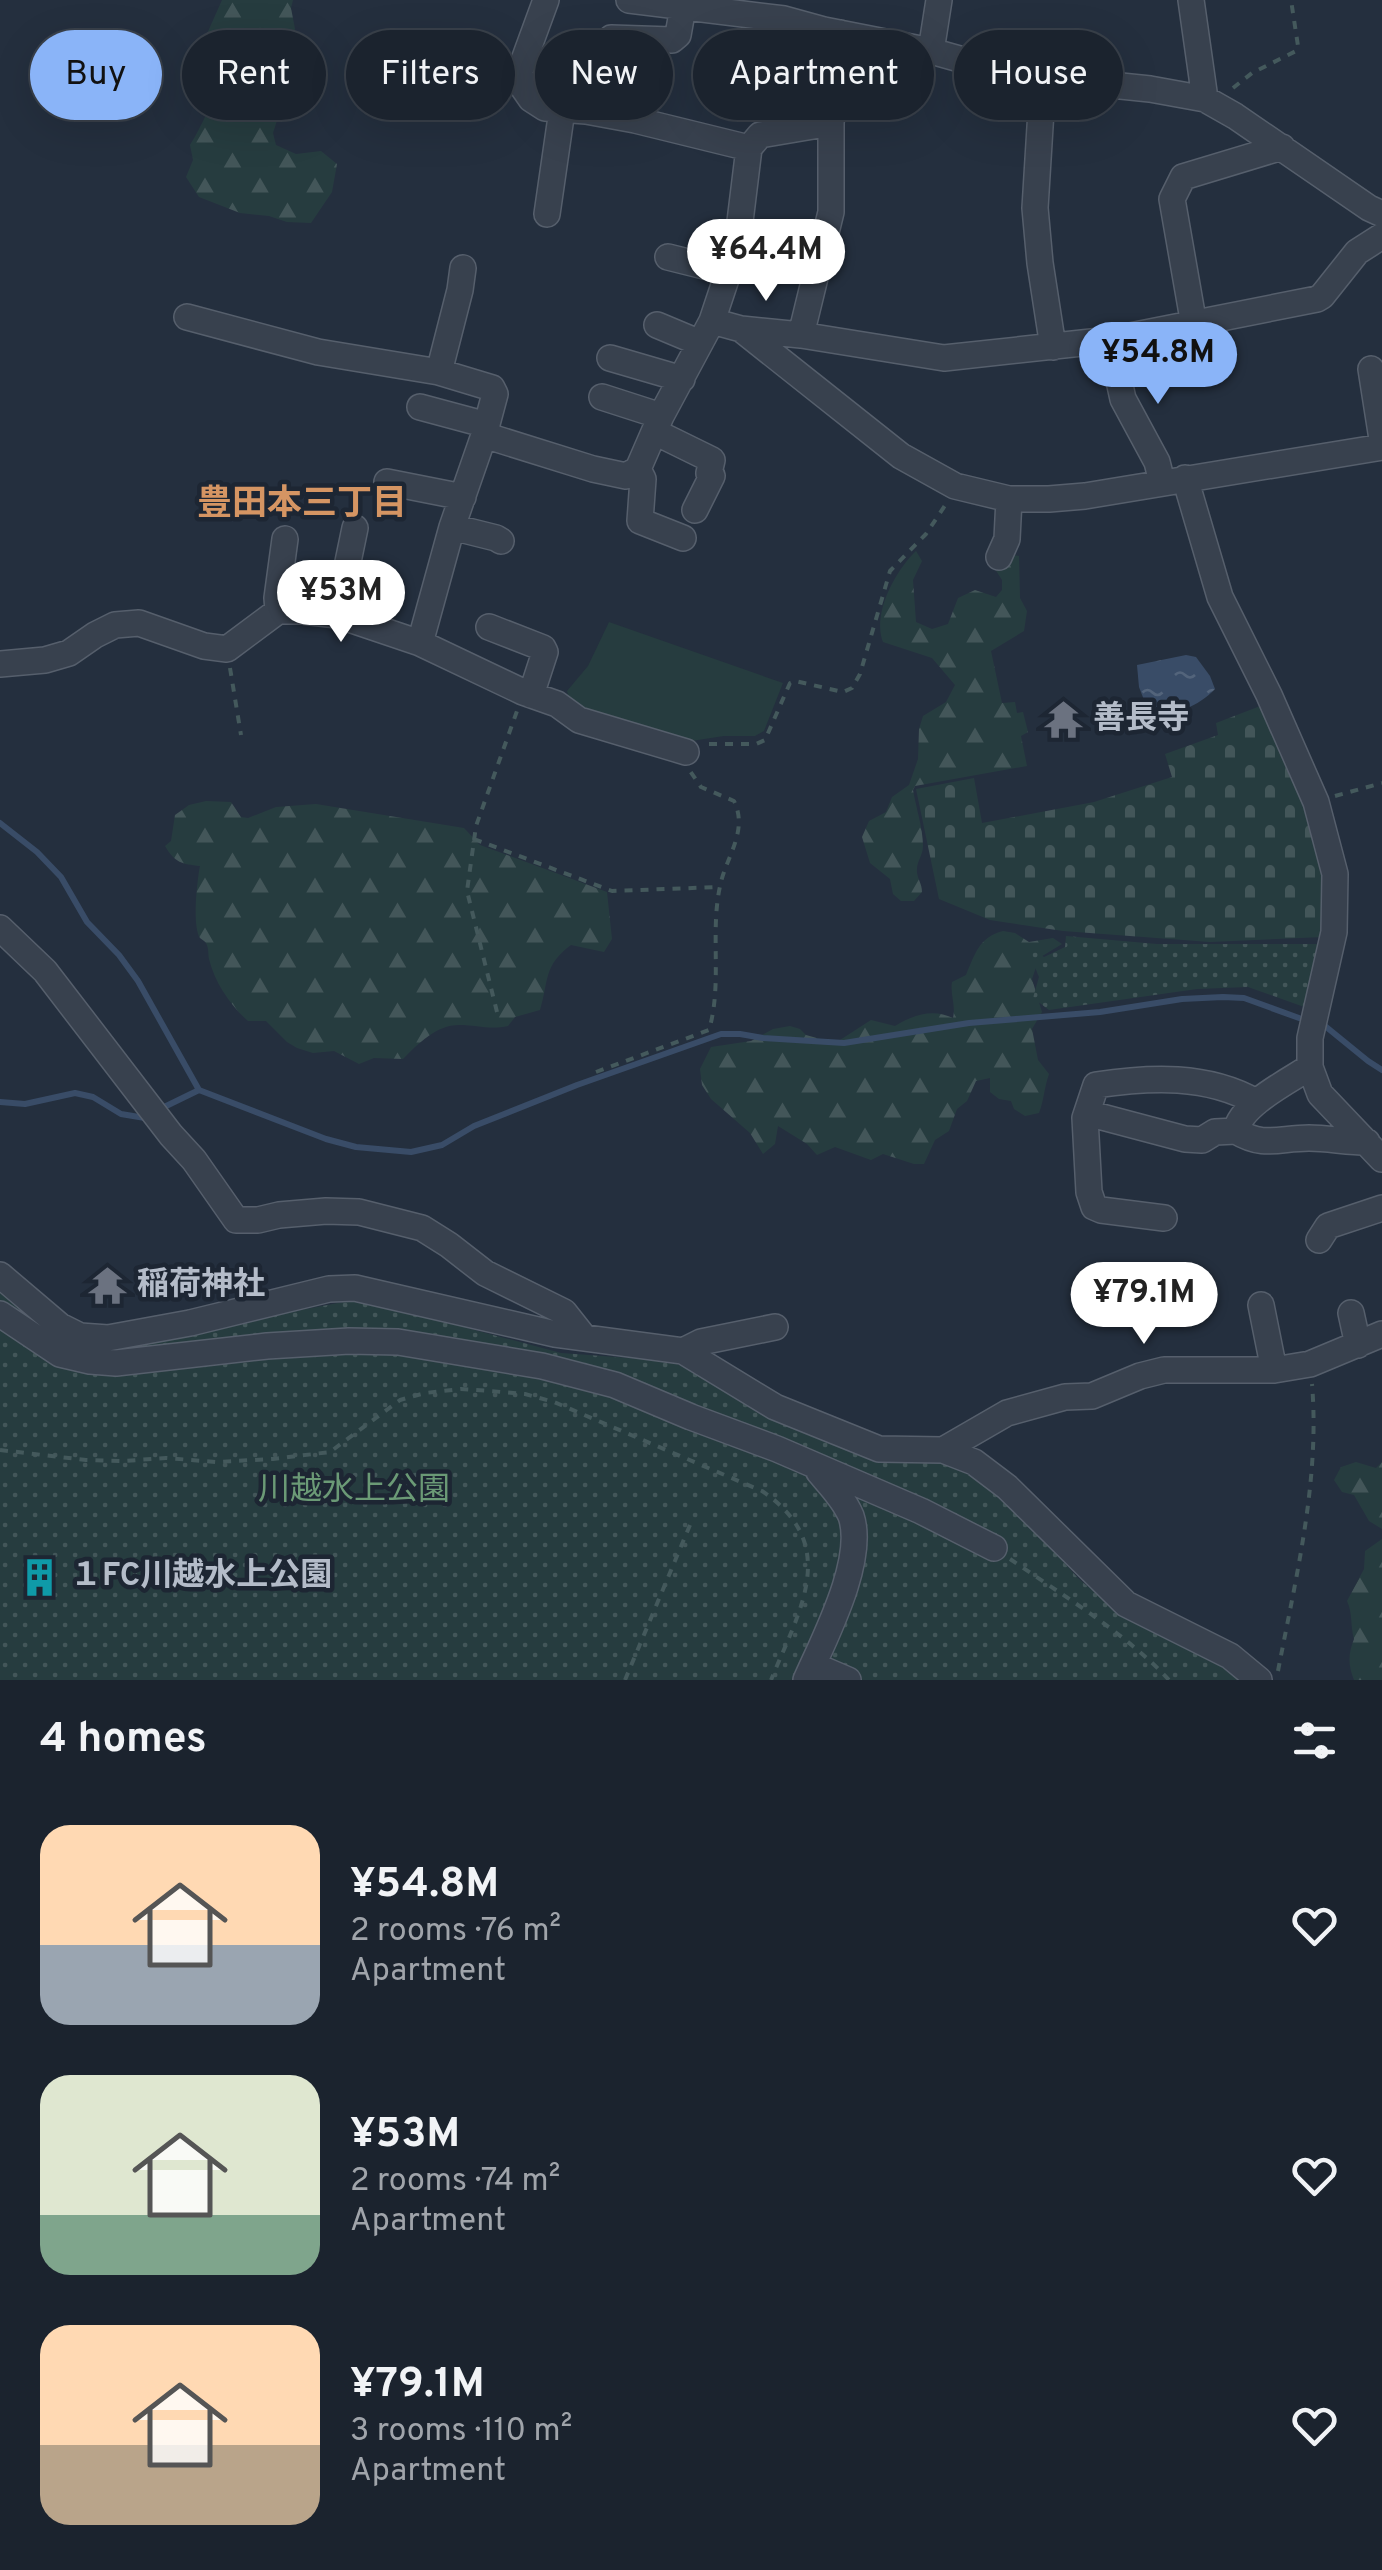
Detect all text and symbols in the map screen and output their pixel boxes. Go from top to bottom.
chip: Buy [30,30,162,120]
chip: Rent [182,30,326,120]
chip: Filters [346,30,515,120]
chip: New [535,30,673,120]
chip: Apartment [693,30,934,120]
chip: House [954,30,1123,120]
pin: ¥64.4M [685,219,847,304]
text: ¥64.4M [709,231,823,271]
pin: ¥54.8M [1077,322,1239,407]
text: ¥54.8M [1101,334,1215,374]
district label: 豊田本三丁目 [197,483,407,527]
pin: ¥53M [282,560,400,645]
text: ¥53M [299,572,383,612]
temple icon: 善長寺 [1042,699,1084,741]
place label: 善長寺 [1093,700,1189,740]
pin: ¥79.1M [1063,1262,1225,1347]
temple icon: 稲荷神社 [86,1265,128,1307]
place label: 稲荷神社 [137,1266,265,1306]
text: ¥79.1M [1093,1274,1195,1314]
park label: 川越水上公園 [258,1471,450,1511]
building icon: １FC川越水上公園 [19,1556,61,1598]
place label: １FC川越水上公園 [70,1557,332,1597]
icon: filters [1287,1713,1342,1768]
text: 4 homes [40,1714,207,1767]
text: ¥54.8M [350,1859,499,1912]
icon: home [120,1865,240,1985]
icon: heart [1287,1898,1342,1953]
text: 2 rooms · 76 m² [350,1912,561,1952]
text: Apartment [350,1952,506,1992]
text: ¥53M [350,2109,460,2162]
icon: home [120,2115,240,2235]
icon: heart [1287,2148,1342,2203]
text: 2 rooms · 74 m² [350,2162,560,2202]
text: Apartment [350,2202,506,2242]
text: ¥79.1M [350,2359,485,2412]
icon: home [120,2365,240,2485]
icon: heart [1287,2398,1342,2453]
text: 3 rooms · 110 m² [350,2412,572,2452]
text: Apartment [350,2452,506,2492]

